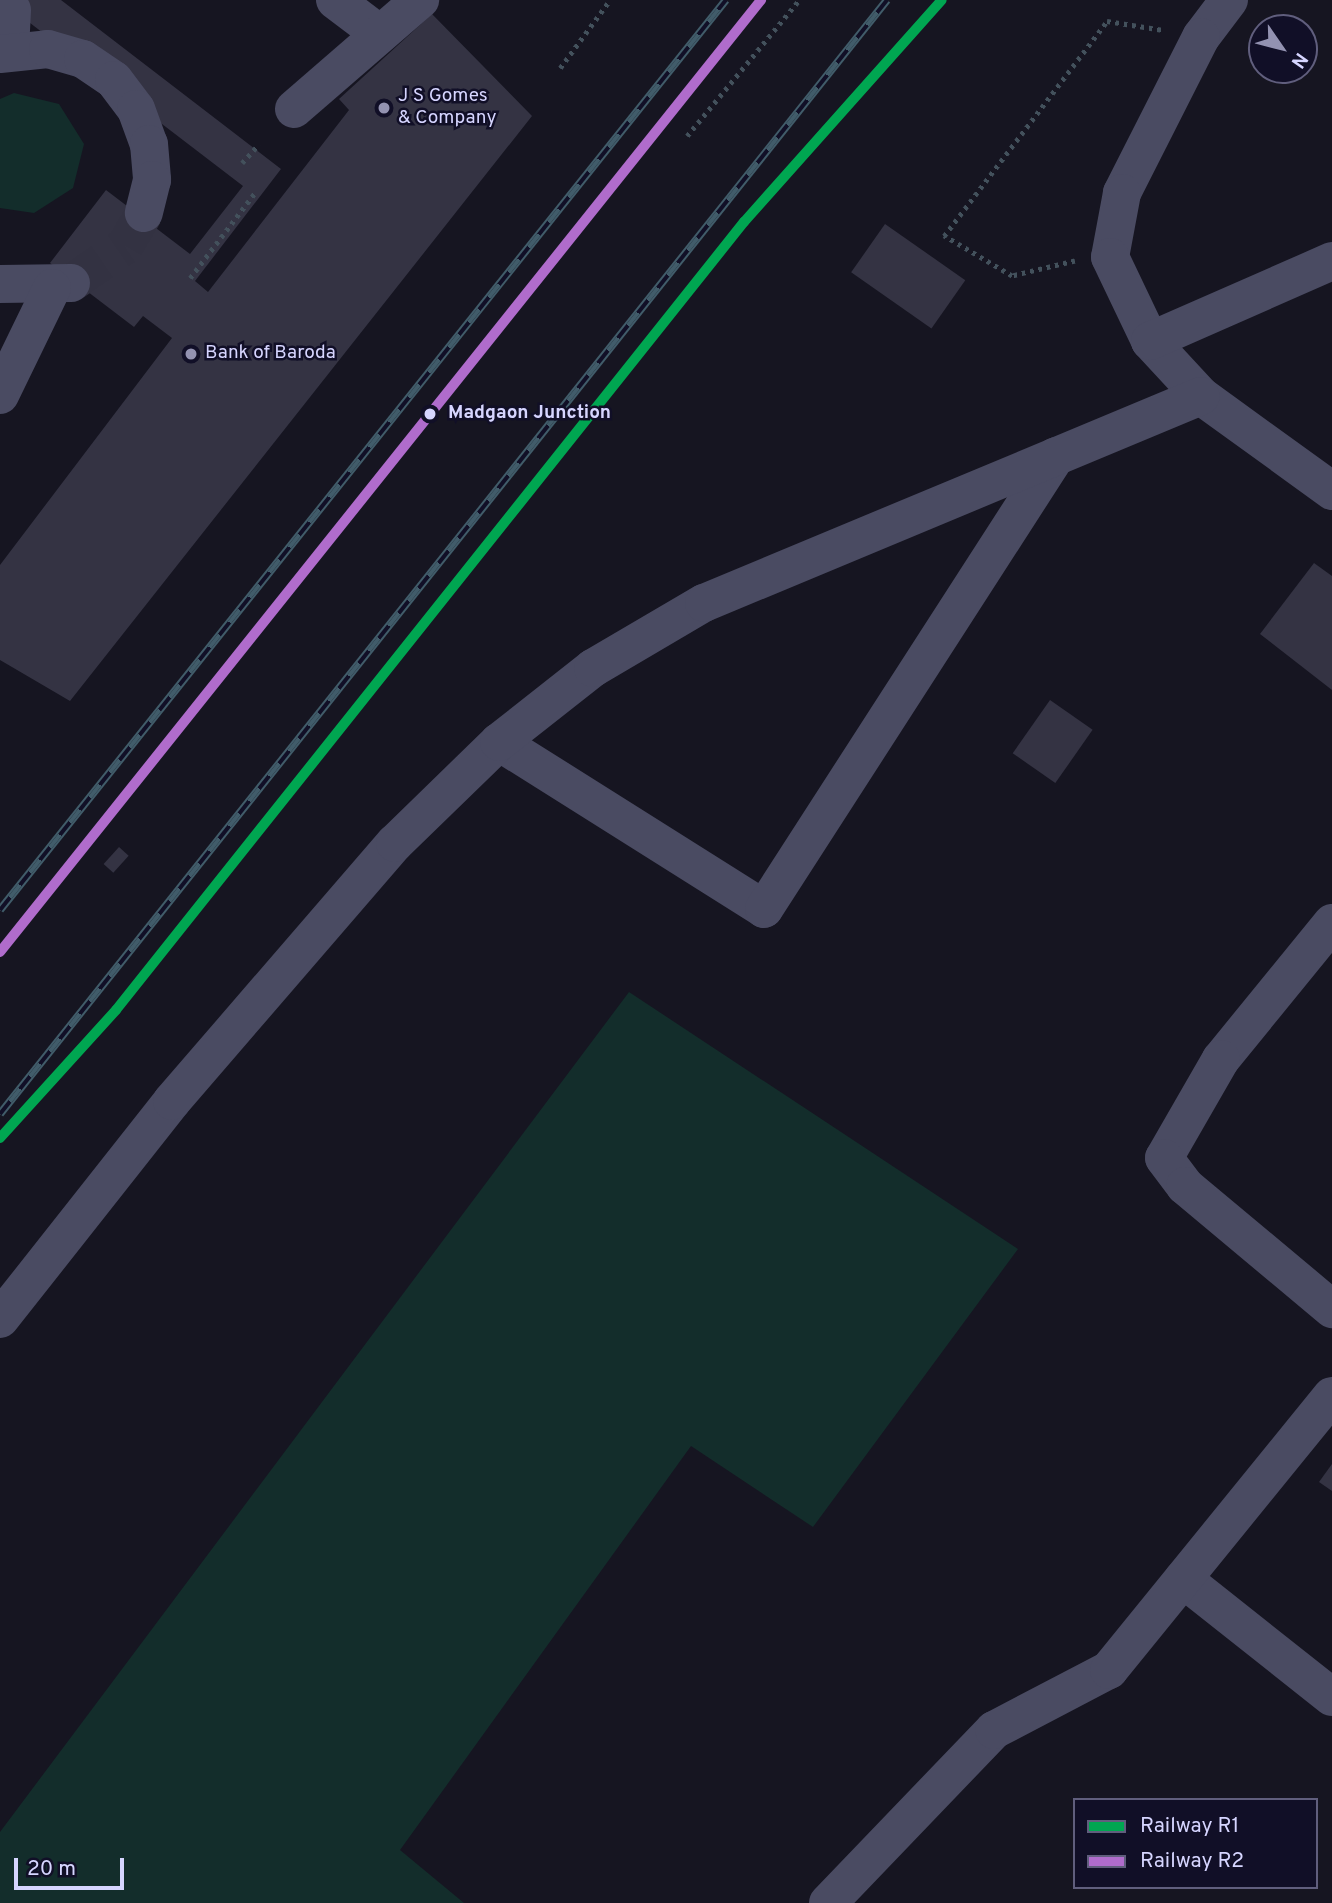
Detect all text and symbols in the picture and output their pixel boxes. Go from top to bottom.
north arrow [1248,14,1318,84]
text: N [1285,47,1312,72]
place label: J S Gomes & Company [398,86,497,130]
marker: J S Gomes & Company [376,100,392,116]
place label: Bank of Baroda [205,343,336,365]
marker: Bank of Baroda [183,346,199,362]
marker: Madgaon Junction [419,403,441,425]
place label: Madgaon Junction [448,403,611,425]
legend [1073,1798,1318,1889]
text: Railway R1 [1140,1813,1239,1840]
scale bar [18,1843,128,1887]
text: Railway R2 [1140,1848,1244,1875]
text: 20 m [27,1856,76,1883]

